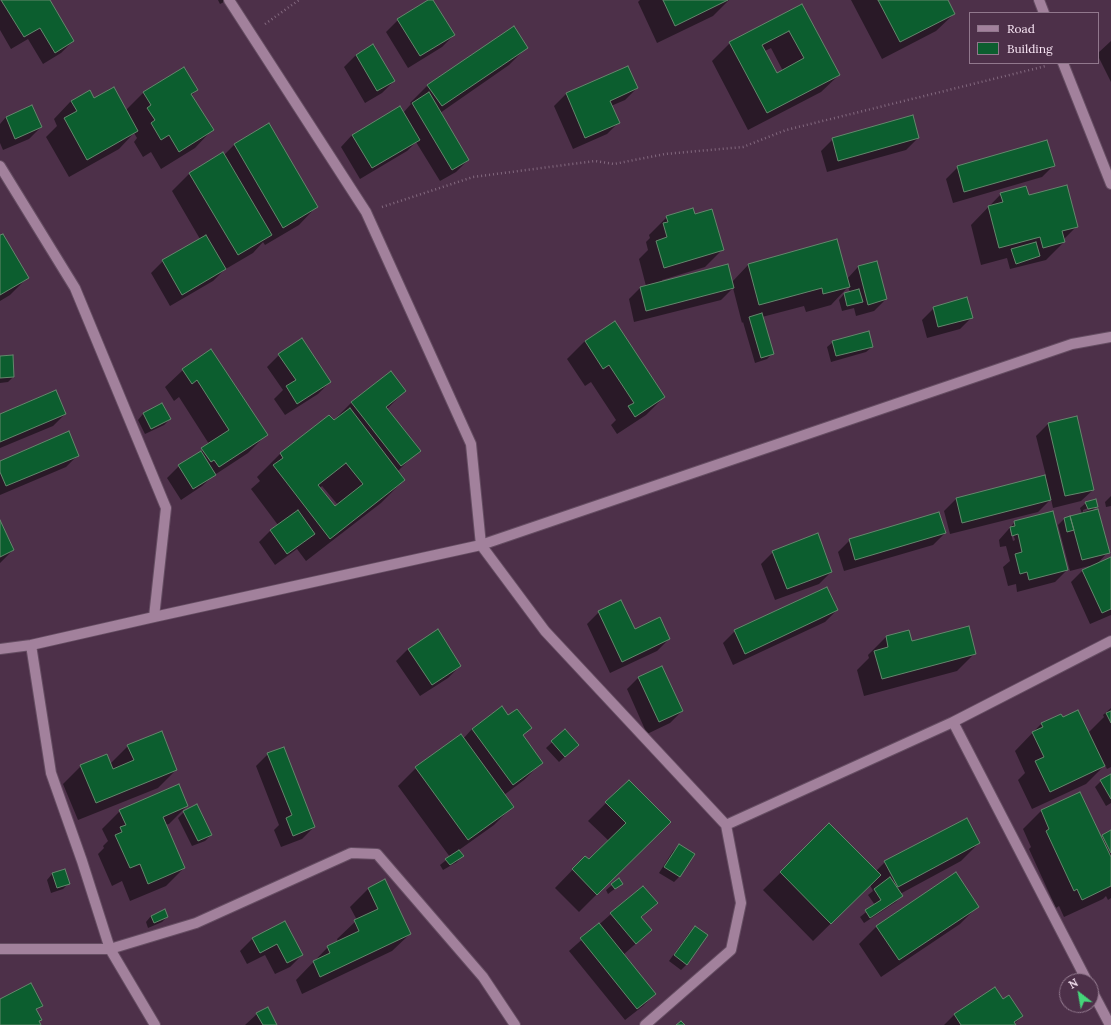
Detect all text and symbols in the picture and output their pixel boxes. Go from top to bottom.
legend [969,12,1099,64]
text: Road [1007,21,1035,36]
text: Building [1007,41,1053,56]
north arrow [1059,973,1099,1013]
text: N [1066,975,1081,992]

